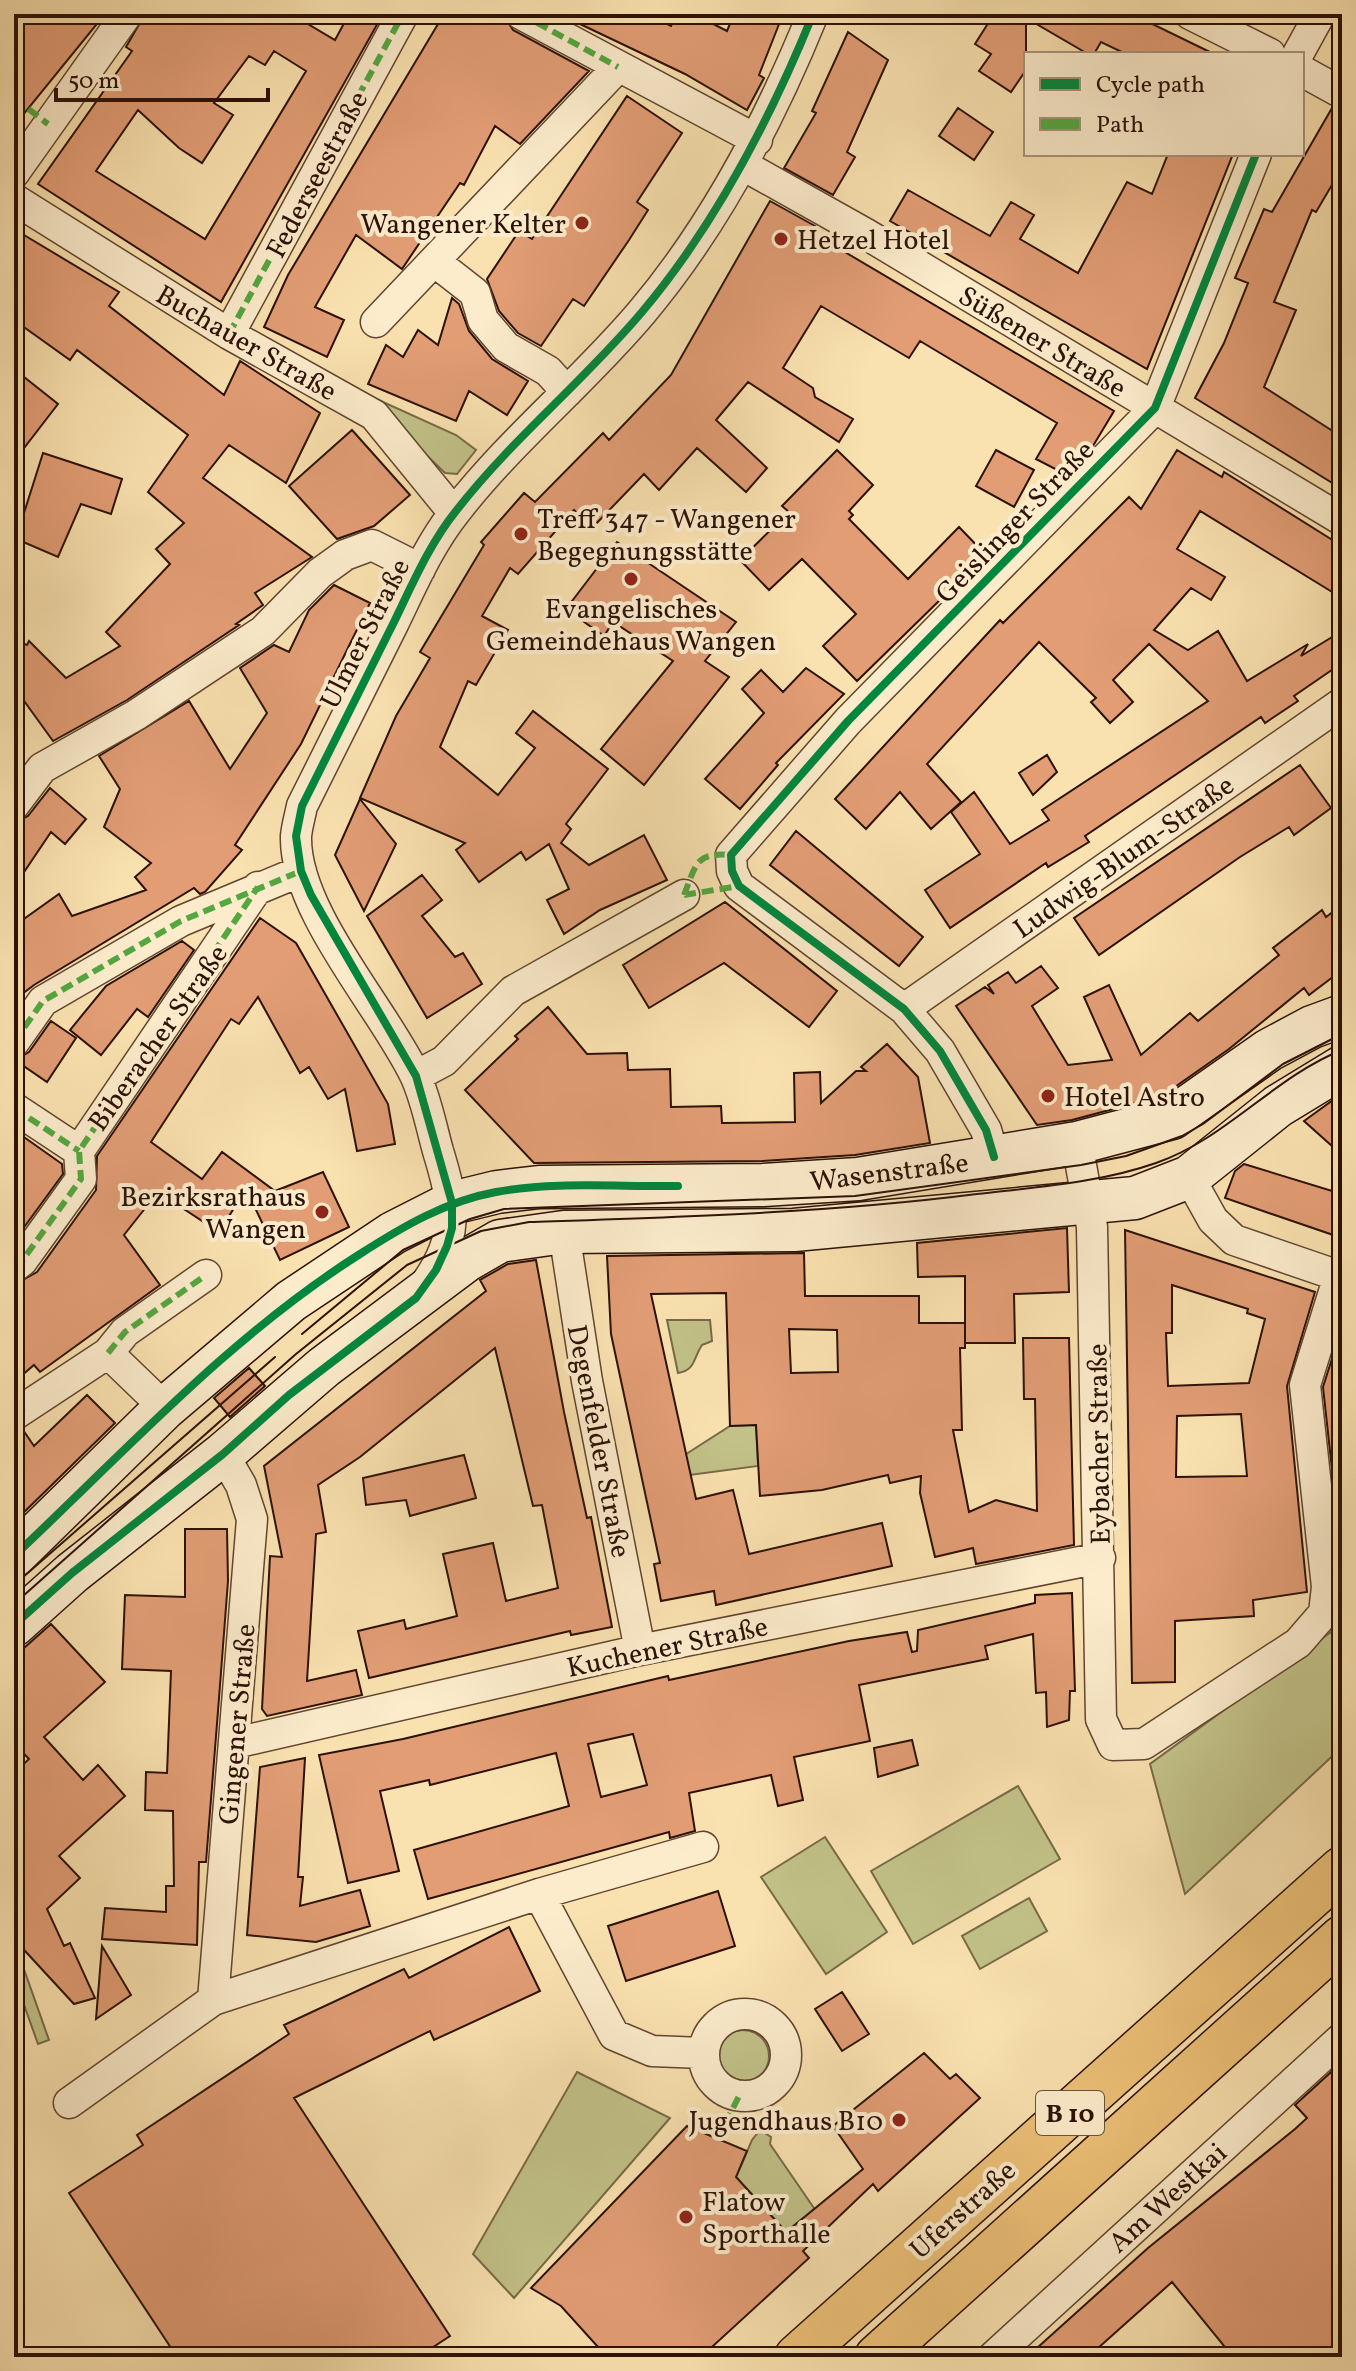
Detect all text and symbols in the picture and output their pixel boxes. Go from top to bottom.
scale bar [56,52,268,102]
legend [1024,52,1304,156]
text: 50 m [68,65,120,99]
text: Cycle path [1096,69,1205,103]
street label: Federseestraße [258,85,379,266]
text: Path [1096,109,1144,143]
place label: Wangener Kelter [360,206,566,245]
marker: Wangener Kelter [573,214,591,232]
place label: Hetzel Hotel [797,222,950,261]
marker: Hetzel Hotel [772,230,790,248]
street label: Buchauer Straße [148,277,343,412]
street label: Süßener Straße [950,278,1133,409]
street label: Geislinger Straße [928,432,1104,613]
place label: Treff 347 - Wangener Begegnungsstätte [537,501,796,572]
marker: Treff 347 - Wangener Begegnungsstätte [512,525,530,543]
street label: Ulmer Straße [312,552,421,716]
marker: Evangelisches Gemeindehaus Wangen [622,570,640,588]
place label: Evangelisches Gemeindehaus Wangen [486,591,776,662]
street label: Ludwig-Blum-Straße [1006,767,1243,949]
street label: Biberacher Straße [80,937,238,1140]
place label: Hotel Astro [1064,1079,1205,1118]
marker: Hotel Astro [1039,1087,1057,1105]
street label: Wasenstraße [808,1144,971,1203]
place label: Bezirksrathaus Wangen [120,1179,306,1250]
marker: Bezirksrathaus Wangen [313,1203,331,1221]
street label: Degenfelder Straße [556,1322,639,1561]
street label: Eybacher Straße [1079,1343,1122,1545]
street label: Kuchener Straße [563,1608,772,1689]
street label: Gingener Straße [210,1622,267,1826]
road number: B 10 [1036,2091,1104,2135]
place label: Jugendhaus B10 [689,2103,883,2142]
marker: Jugendhaus B10 [890,2111,908,2129]
street label: Am Westkai [1101,2135,1237,2263]
street label: Uferstraße [902,2153,1025,2269]
place label: Flatow Sporthalle [702,2184,831,2255]
marker: Flatow Sporthalle [677,2208,695,2226]

